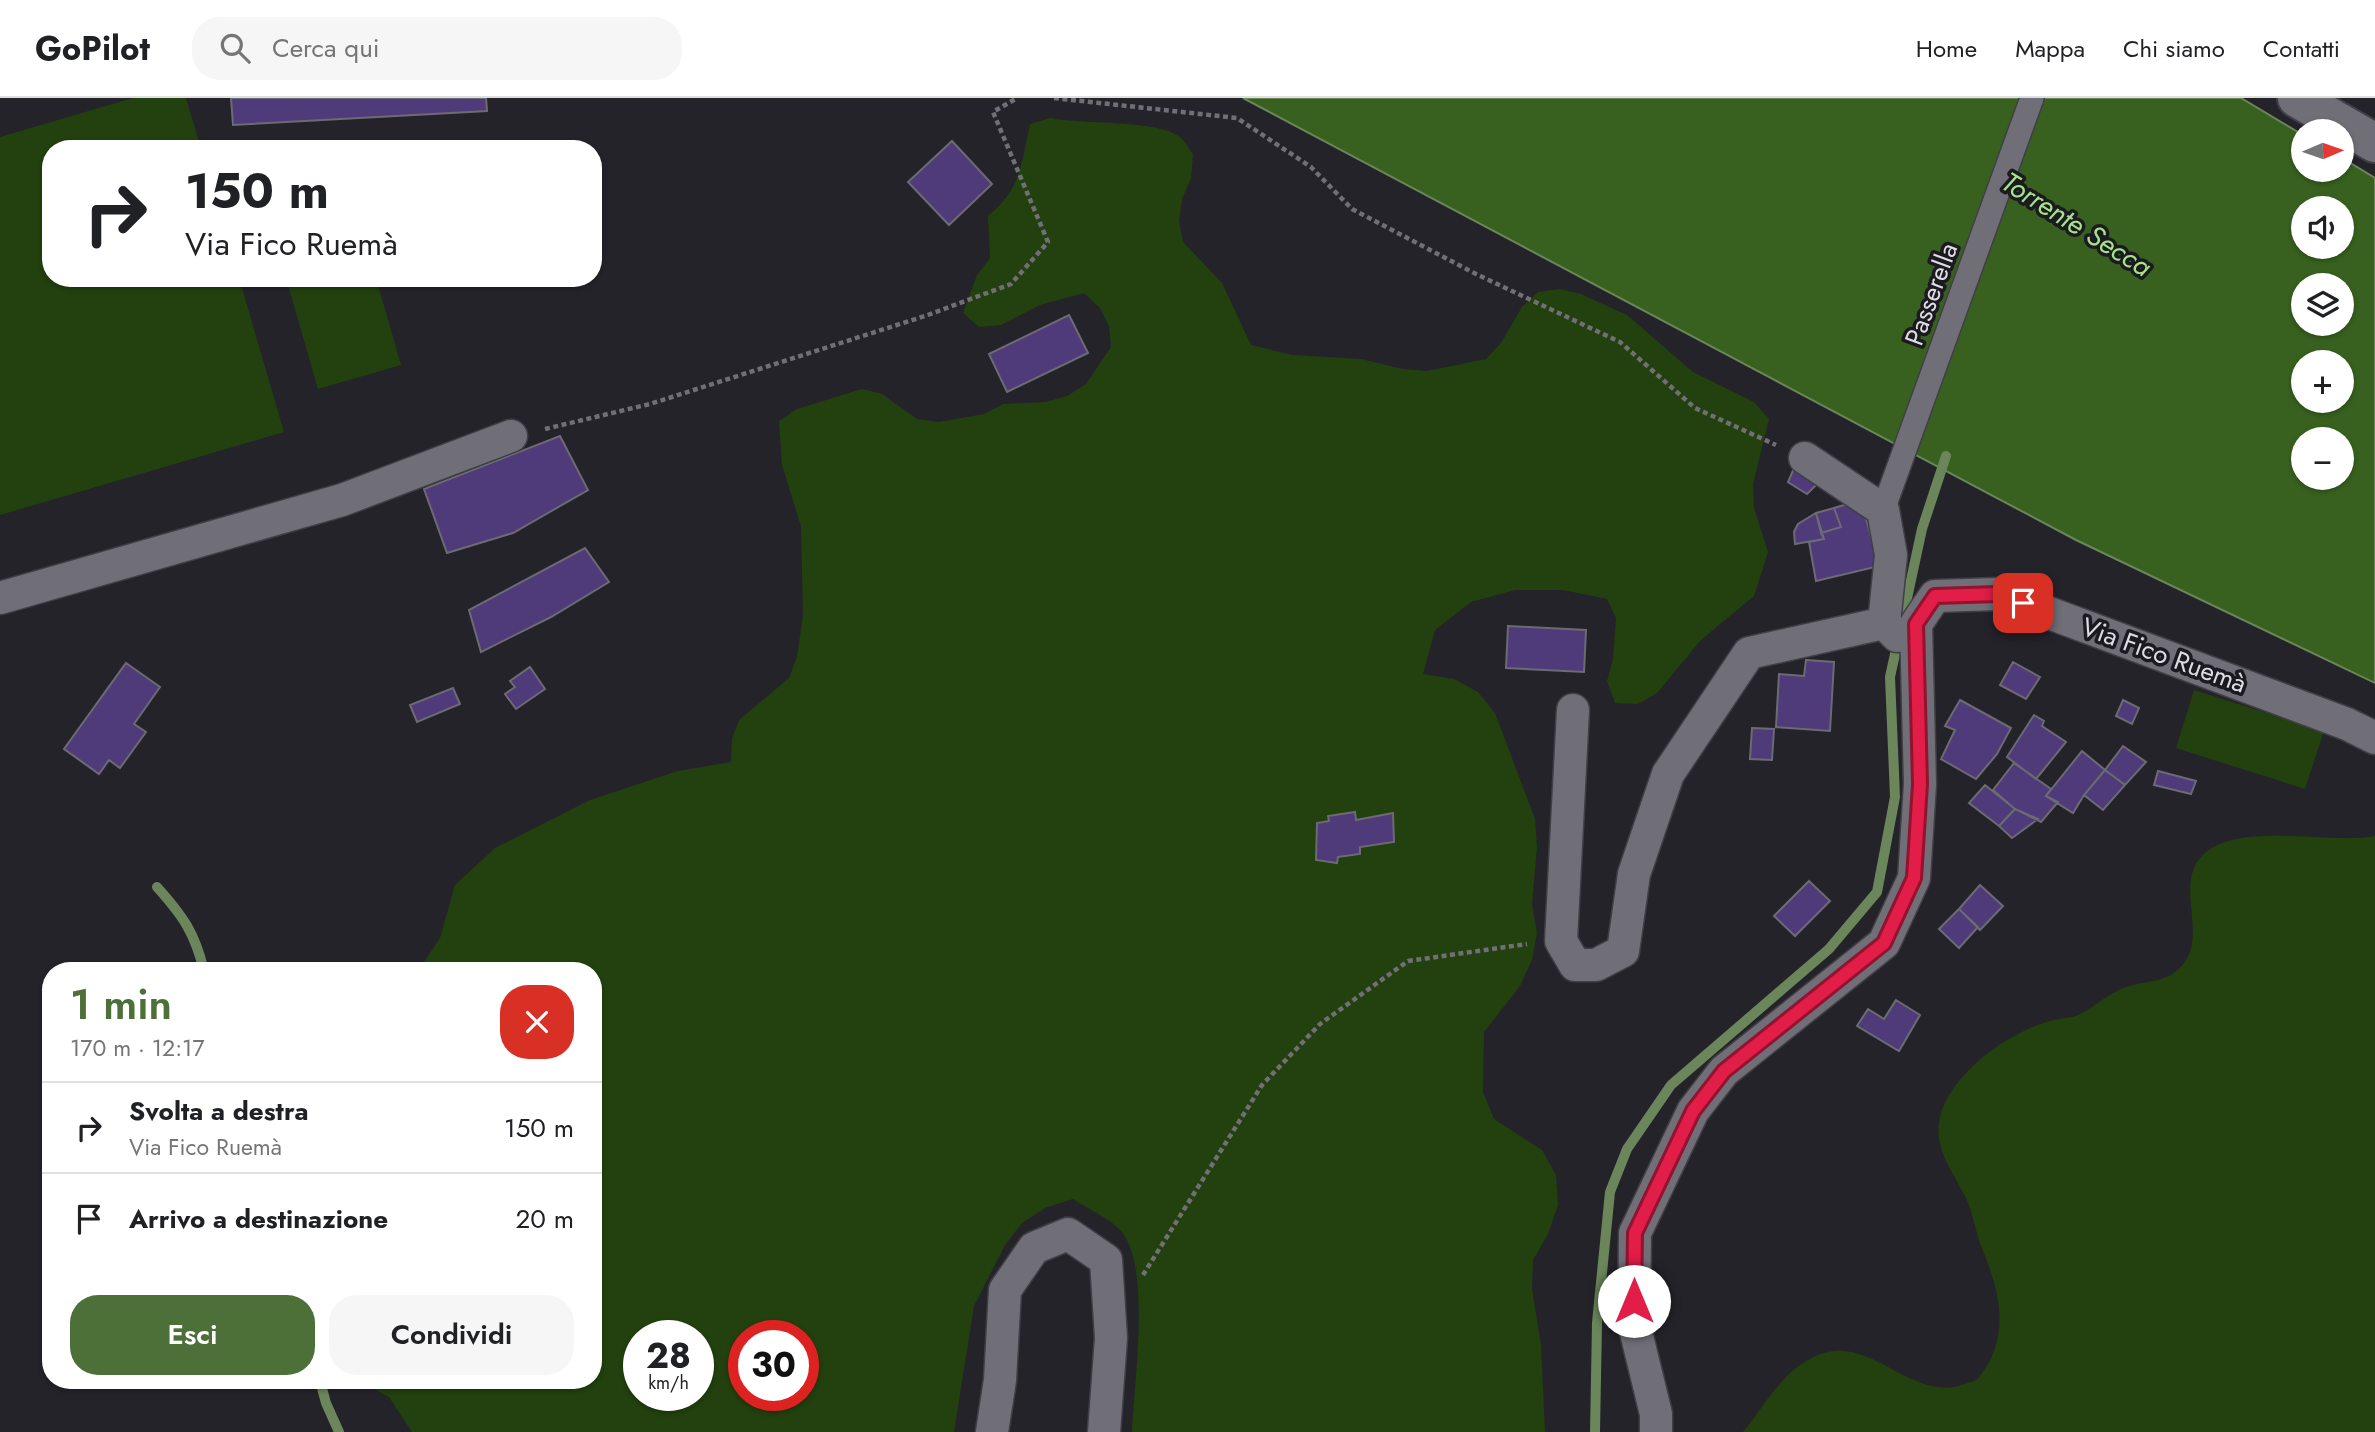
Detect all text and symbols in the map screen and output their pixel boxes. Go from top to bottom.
search box [192,17,682,80]
text: GoPilot [35,25,150,72]
icon: search [216,29,254,67]
text: Cerca qui [272,29,380,67]
text: Home [1916,31,1977,66]
text: Mappa [2015,31,2085,66]
text: Chi siamo [2123,31,2225,66]
text: Contatti [2263,31,2340,66]
north arrow [2291,119,2354,182]
map controls [2291,119,2354,490]
text: 150 m [185,156,329,226]
water label: Torrente Secca [1994,162,2160,287]
icon: right [70,168,161,259]
button: sound [2291,196,2354,259]
text: Via Fico Ruemà [185,221,398,267]
street label: Passerella [1895,237,1967,351]
button: layers [2291,273,2354,336]
button: + [2291,350,2354,413]
button: − [2291,427,2354,490]
pin [1993,573,2053,633]
icon: arrive [2004,584,2042,622]
street label: Via Fico Ruemà [2076,608,2252,702]
text: 1 min [70,974,172,1035]
button: close [500,985,574,1059]
text: 170 m · 12:17 [70,1031,205,1065]
text: Svolta a destra [129,1092,309,1130]
icon: right [70,1109,108,1147]
text: 150 m [504,1109,574,1147]
text: Via Fico Ruemà [129,1130,282,1164]
icon: arrive [70,1200,108,1238]
text: Arrivo a destinazione [129,1200,388,1238]
text: 20 m [516,1200,574,1238]
position arrow [1597,1264,1671,1338]
button: Esci [70,1295,315,1375]
button: Condividi [329,1295,574,1375]
speed limit sign: 30 [728,1320,819,1411]
text: 28 [646,1331,691,1381]
text: km/h [648,1370,689,1396]

